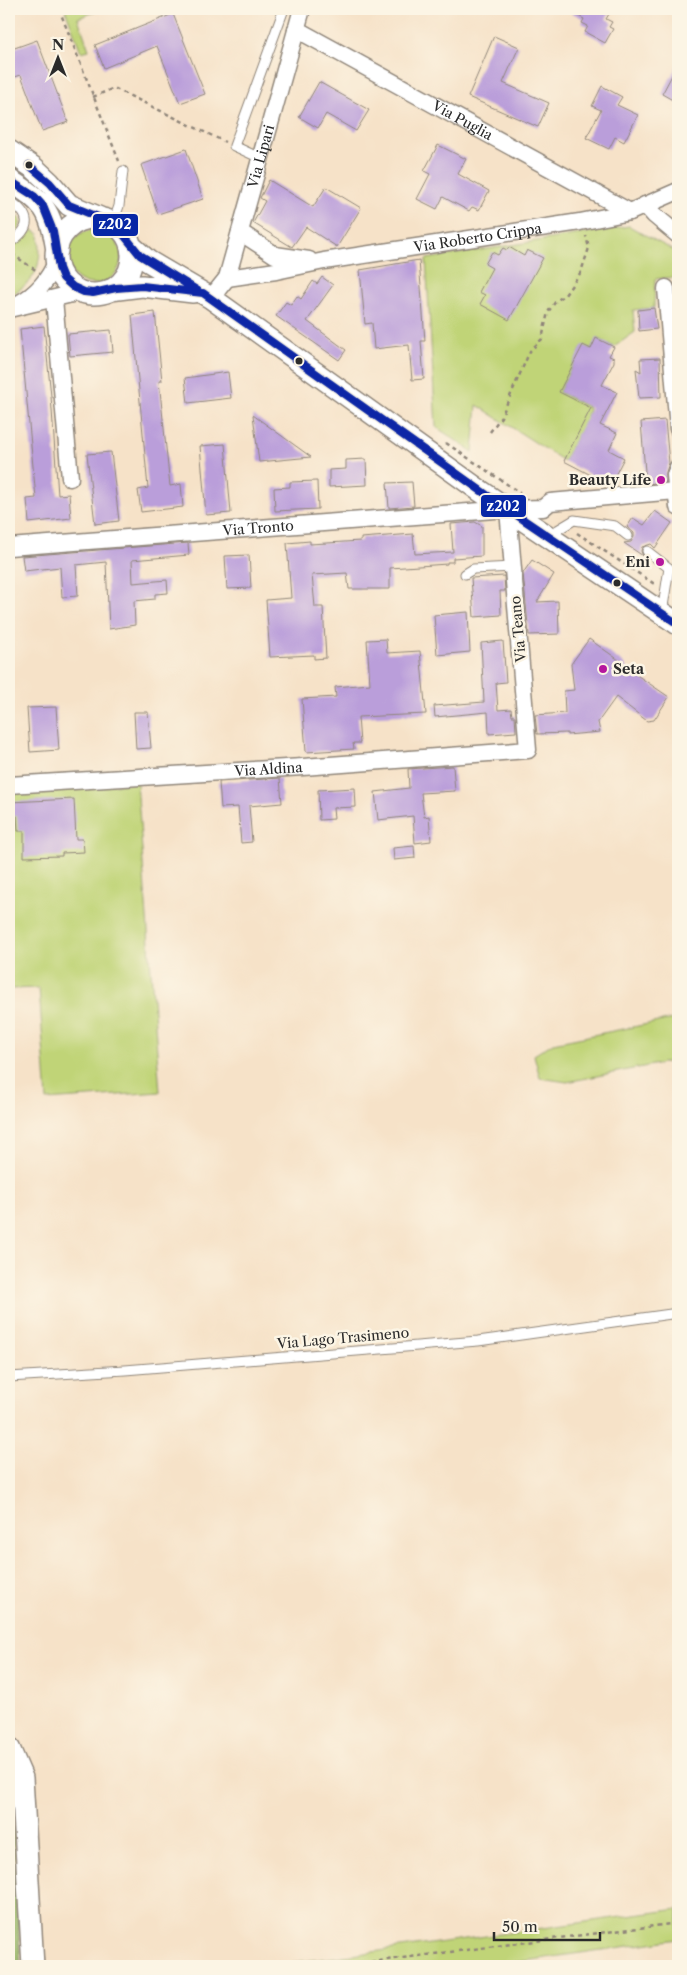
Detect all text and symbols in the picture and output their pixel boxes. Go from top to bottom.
north arrow [32,32,82,82]
text: N [52,36,64,54]
street label: Via Puglia [428,96,497,144]
street label: Via Lipari [243,123,278,191]
unlabelled marker [24,160,34,170]
line badge: z202 [92,213,139,237]
text: z202 [98,215,132,233]
street label: Via Roberto Crippa [411,219,544,256]
unlabelled marker [294,356,304,366]
place label: Beauty Life [569,471,651,489]
marker: Beauty Life [655,474,667,486]
line badge: z202 [480,494,527,518]
text: z202 [486,497,520,515]
street label: Via Tronto [221,516,294,540]
place label: Eni [625,553,650,571]
marker: Eni [654,556,666,568]
unlabelled marker [612,578,622,588]
street label: Via Teano [506,595,530,664]
place label: Seta [613,660,645,678]
marker: Seta [597,663,609,675]
street label: Via Aldina [233,758,304,780]
street label: Via Lago Trasimeno [275,1323,410,1353]
scale bar [494,1910,601,1942]
text: 50 m [502,1917,538,1936]

